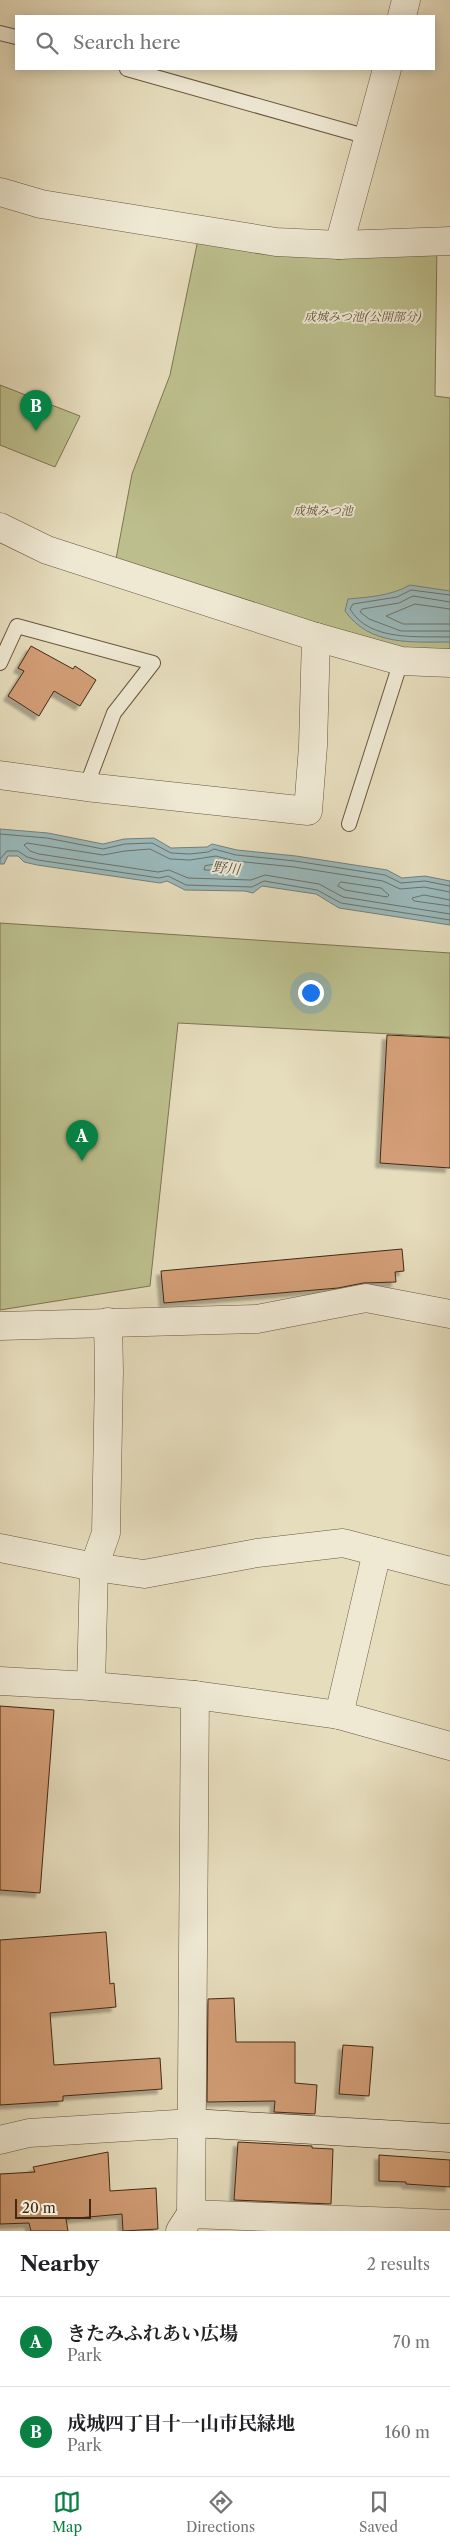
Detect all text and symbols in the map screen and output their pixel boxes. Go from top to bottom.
search box [15,15,435,70]
icon: search [33,29,61,57]
text: Search here [73,31,181,54]
park label: 成城みつ池(公開部分) [304,309,422,324]
pin: B [20,390,52,431]
park label: 成城みつ池 [293,503,355,518]
water label: 野川 [211,858,243,879]
your location [298,980,324,1006]
pin: A [66,1120,98,1161]
scale bar [15,2196,91,2219]
text: 20 m [22,2199,56,2217]
text: Nearby [20,2251,99,2276]
text: 2 results [367,2254,430,2274]
text: きたみふれあい広場 [67,2322,238,2345]
text: A [30,2332,42,2352]
text: 70 m [393,2332,430,2352]
text: Park [67,2345,102,2365]
text: 成城四丁目十一山市民緑地 [67,2412,295,2435]
text: B [30,2422,42,2442]
text: 160 m [385,2422,430,2442]
text: Park [67,2435,102,2455]
tab: Map [52,2488,82,2536]
tab: Directions [186,2488,255,2536]
tab: Saved [359,2488,398,2536]

